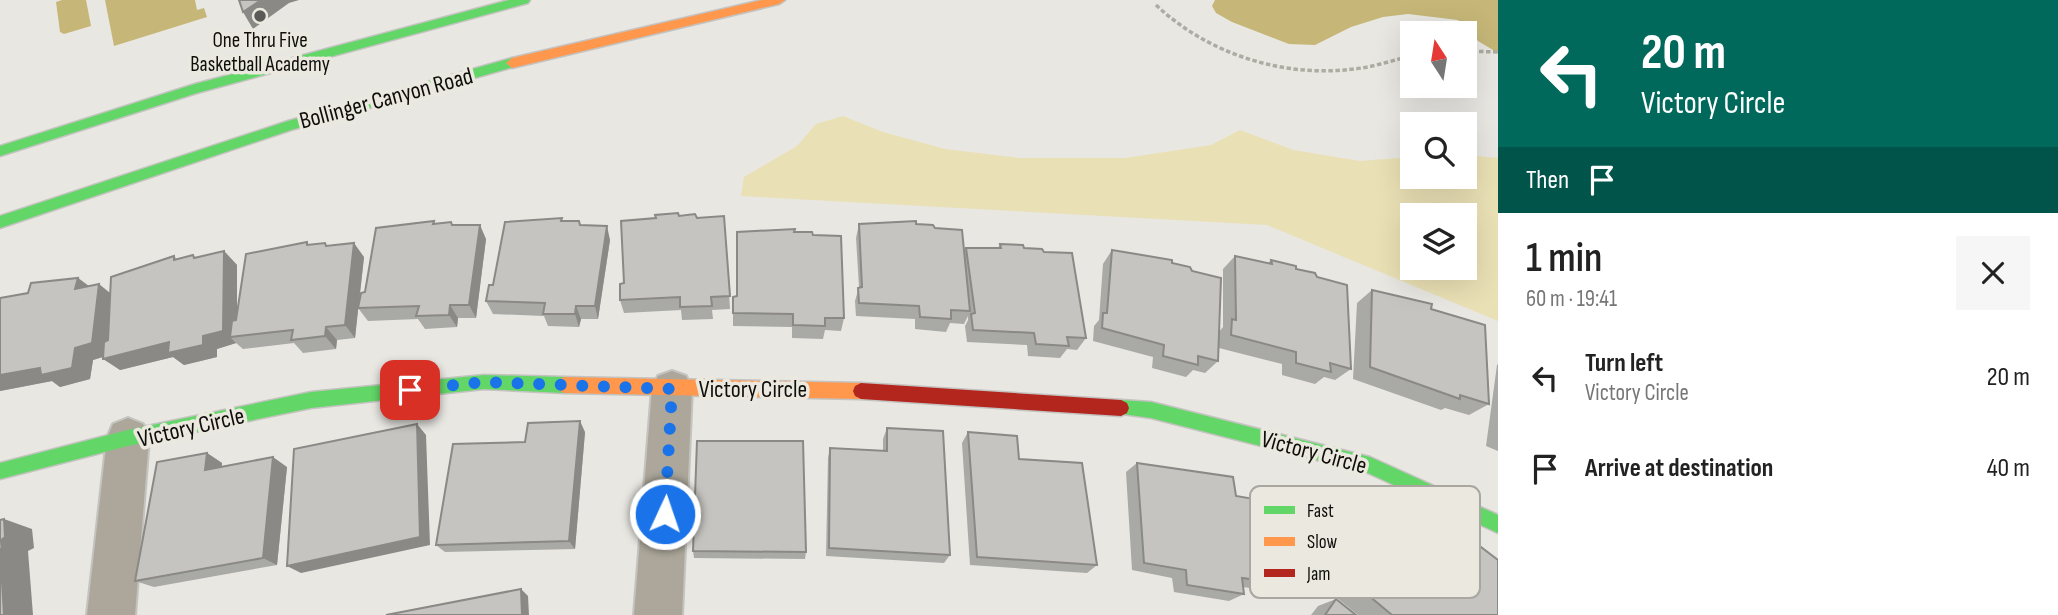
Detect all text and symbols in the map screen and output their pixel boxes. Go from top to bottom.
marker: One Thru Five Basketball Academy [252,8,268,24]
north arrow [1400,21,1477,98]
map controls [1400,21,1477,280]
text: 20 m [1641,24,1726,83]
place label: One Thru Five Basketball Academy [190,28,330,77]
icon: left [1526,28,1617,119]
street label: Bollinger Canyon Road [296,61,476,136]
text: Victory Circle [1641,84,1785,123]
button: search [1400,112,1477,189]
icon: arrive [1583,161,1621,199]
text: Then [1526,165,1569,196]
button: layers [1400,203,1477,280]
text: 1 min [1526,233,1602,284]
button: close [1956,236,2030,310]
text: 60 m · 19:41 [1526,285,1617,313]
text: Turn left [1585,348,1663,379]
icon: left [1526,359,1564,397]
pin [380,360,440,420]
text: 20 m [1987,362,2030,393]
icon: arrive [391,371,429,409]
street label: Victory Circle [699,375,807,404]
text: Victory Circle [1585,379,1689,407]
street label: Victory Circle [135,401,247,454]
street label: Victory Circle [1258,424,1370,481]
icon: arrive [1526,450,1564,488]
text: Arrive at destination [1585,453,1773,484]
text: 40 m [1987,453,2030,484]
position arrow [628,477,702,551]
legend [1250,486,1480,598]
text: Fast [1307,500,1334,523]
text: Slow [1307,531,1337,554]
text: Jam [1306,563,1330,586]

